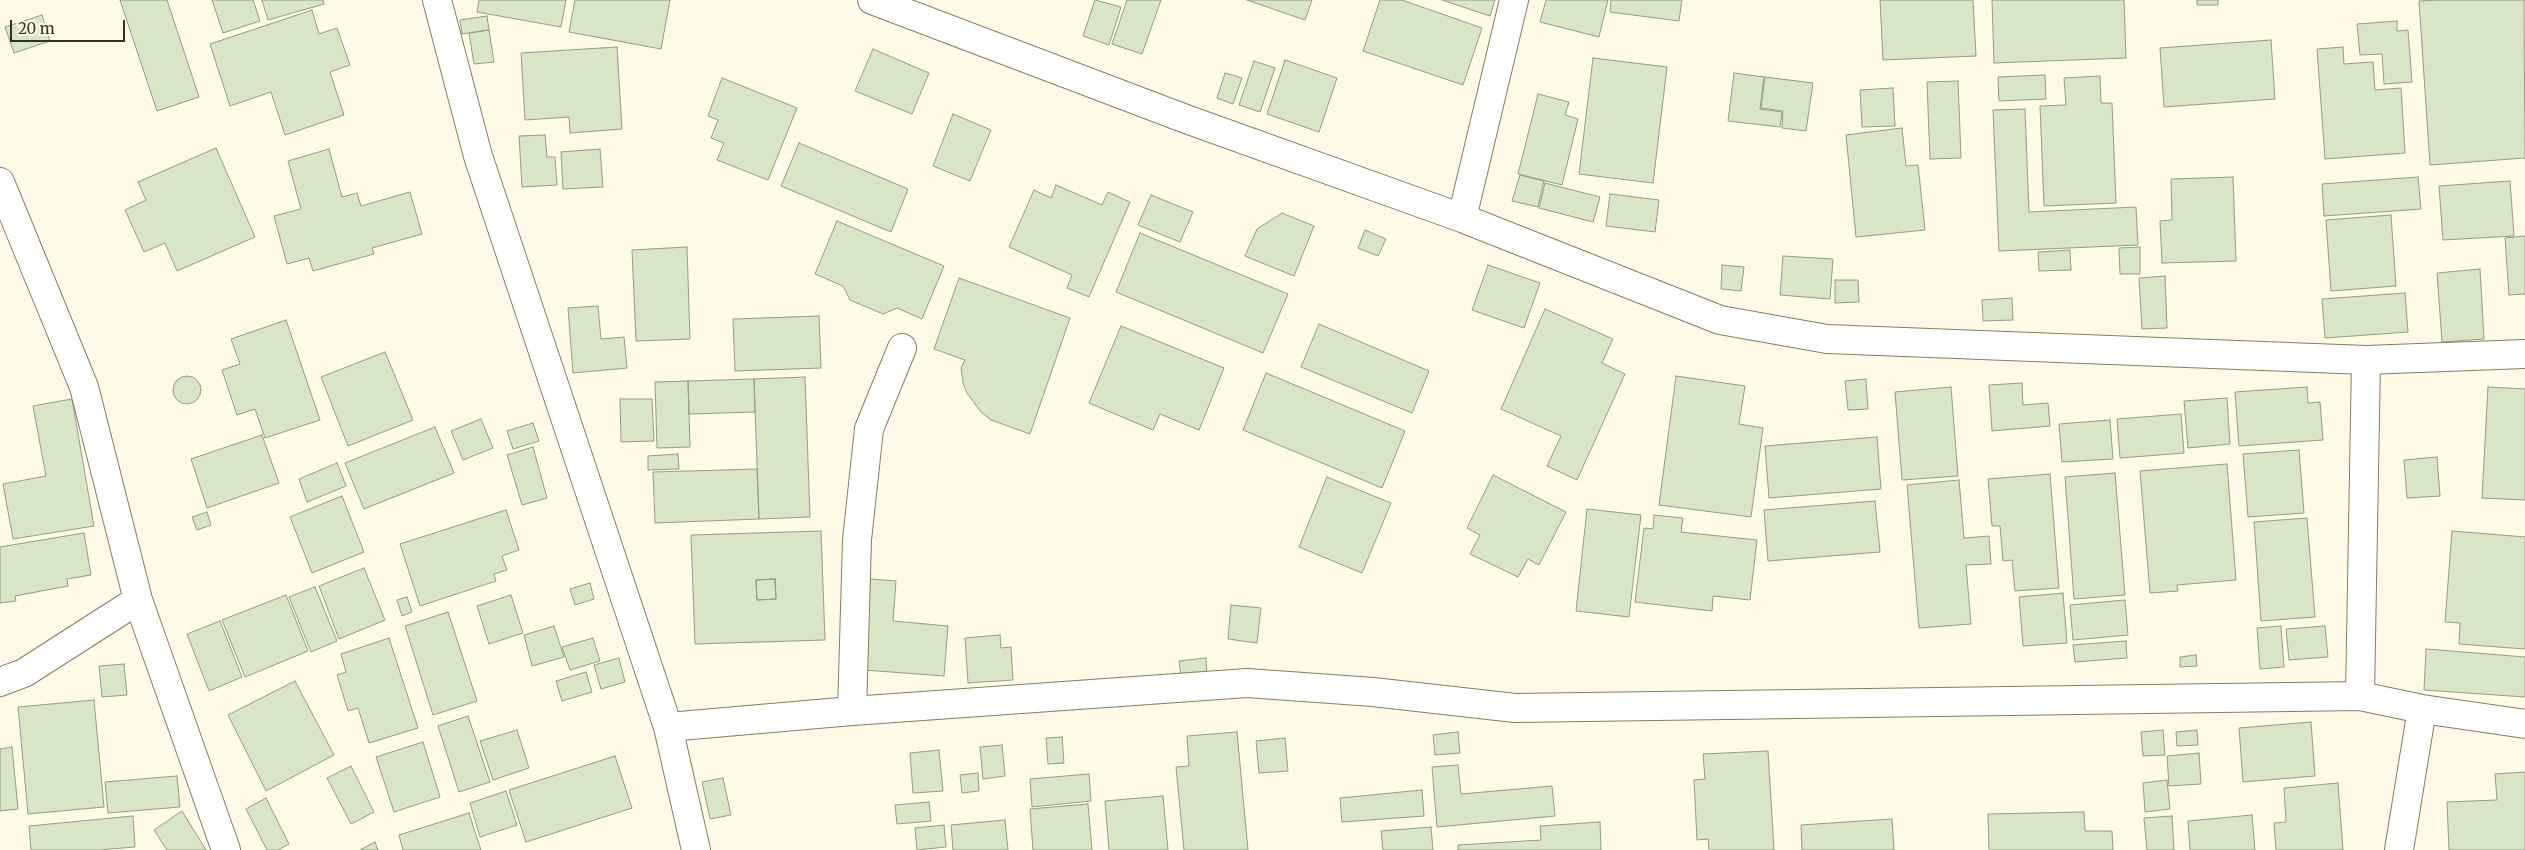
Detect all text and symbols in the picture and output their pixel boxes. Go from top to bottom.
scale bar [12,10,128,42]
text: 20 m [18,19,55,38]

